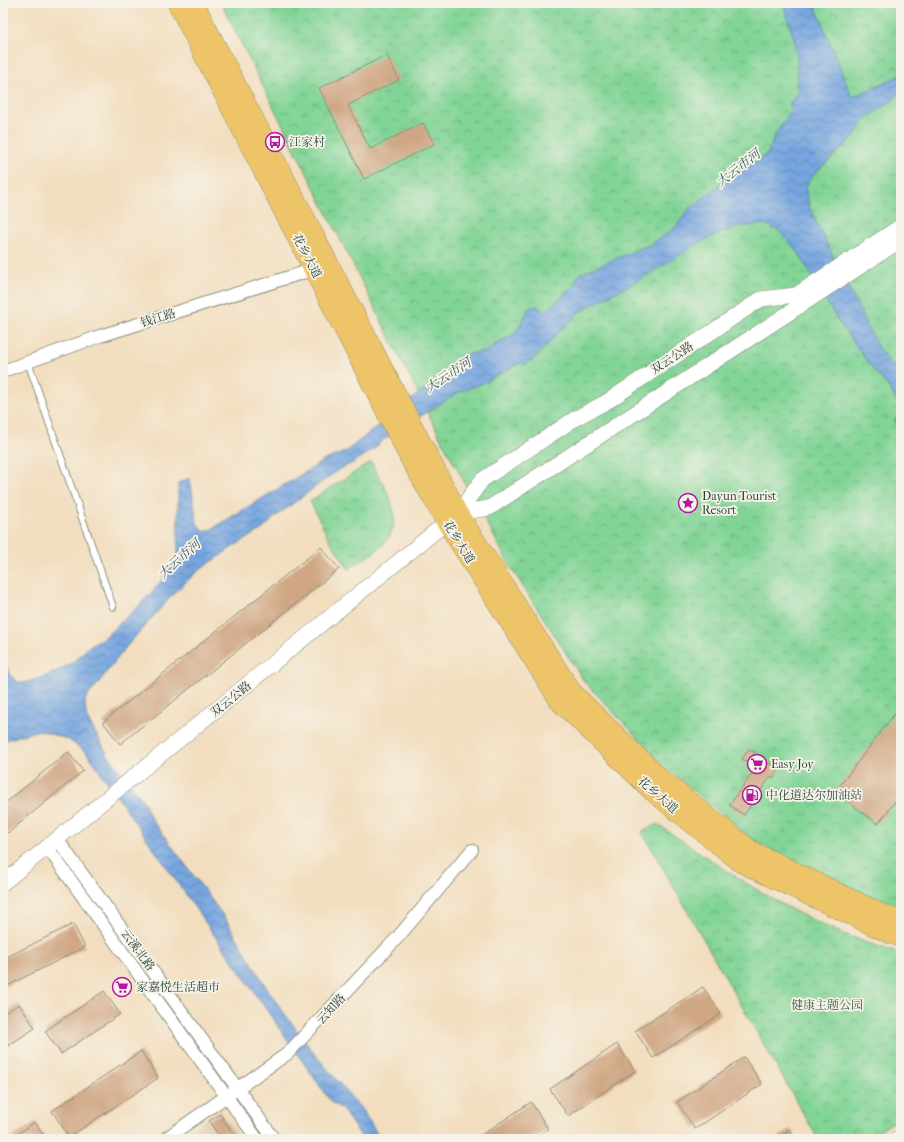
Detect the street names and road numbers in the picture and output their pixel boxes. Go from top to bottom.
street label: 花乡大道 [290,232,324,280]
street label: 钱江路 [139,306,177,330]
street label: 双云公路 [648,339,696,377]
street label: 花乡大道 [440,518,478,566]
street label: 双云公路 [208,678,254,720]
street label: 花乡大道 [635,774,681,816]
street label: 云溪北路 [118,926,158,974]
street label: 云知路 [314,991,348,1027]

